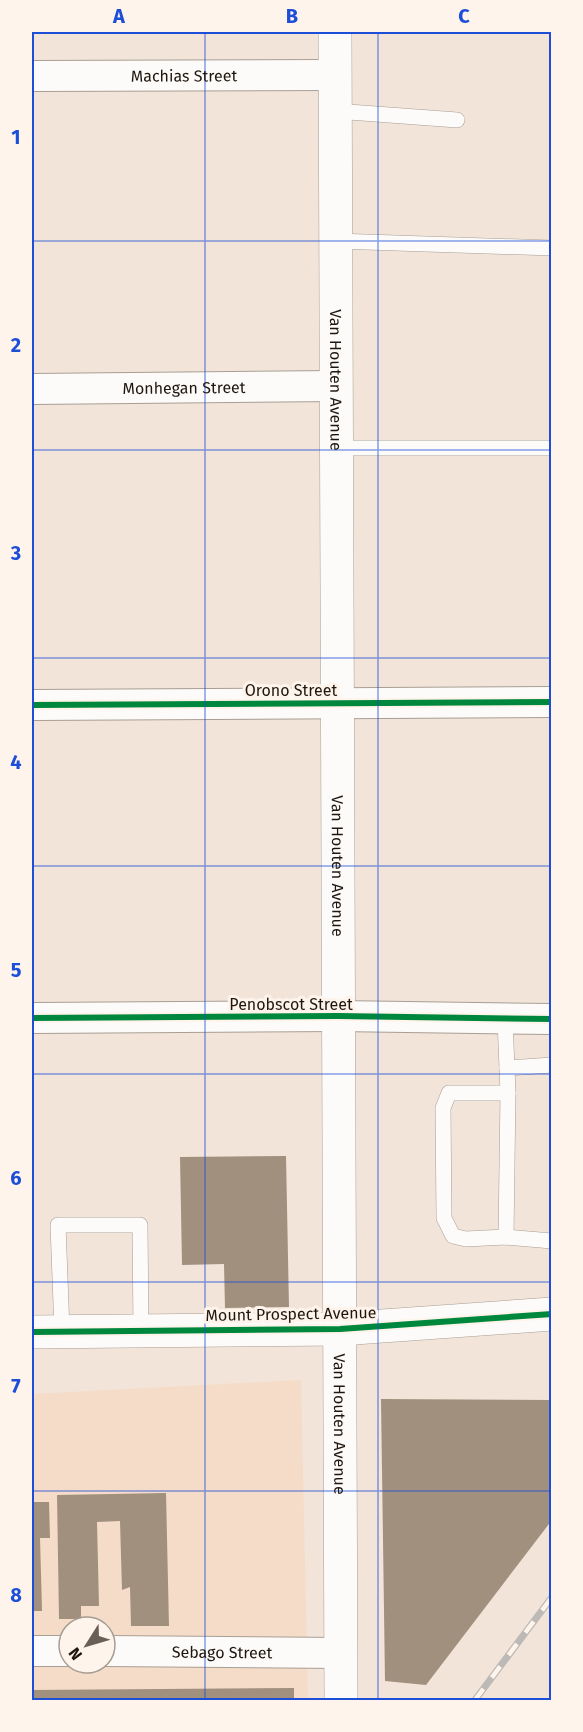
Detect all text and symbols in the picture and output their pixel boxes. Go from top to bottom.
text: A [112,4,126,28]
text: B [286,4,298,28]
text: C [458,4,470,28]
street label: Machias Street [131,66,237,85]
text: 1 [11,125,21,149]
street label: Van Houten Avenue [326,309,346,451]
text: 2 [11,333,21,357]
street label: Monhegan Street [122,377,246,398]
text: 3 [10,541,21,565]
street label: Orono Street [245,681,337,700]
text: 4 [10,750,22,774]
street label: Van Houten Avenue [328,795,348,937]
text: 5 [11,958,22,982]
street label: Penobscot Street [229,995,353,1014]
text: 6 [10,1166,22,1190]
street label: Mount Prospect Avenue [205,1303,377,1325]
street label: Van Houten Avenue [330,1353,350,1495]
text: 7 [11,1374,21,1398]
text: 8 [10,1583,22,1607]
north arrow [57,1615,117,1675]
street label: Sebago Street [172,1642,273,1662]
text: N [65,1644,86,1664]

